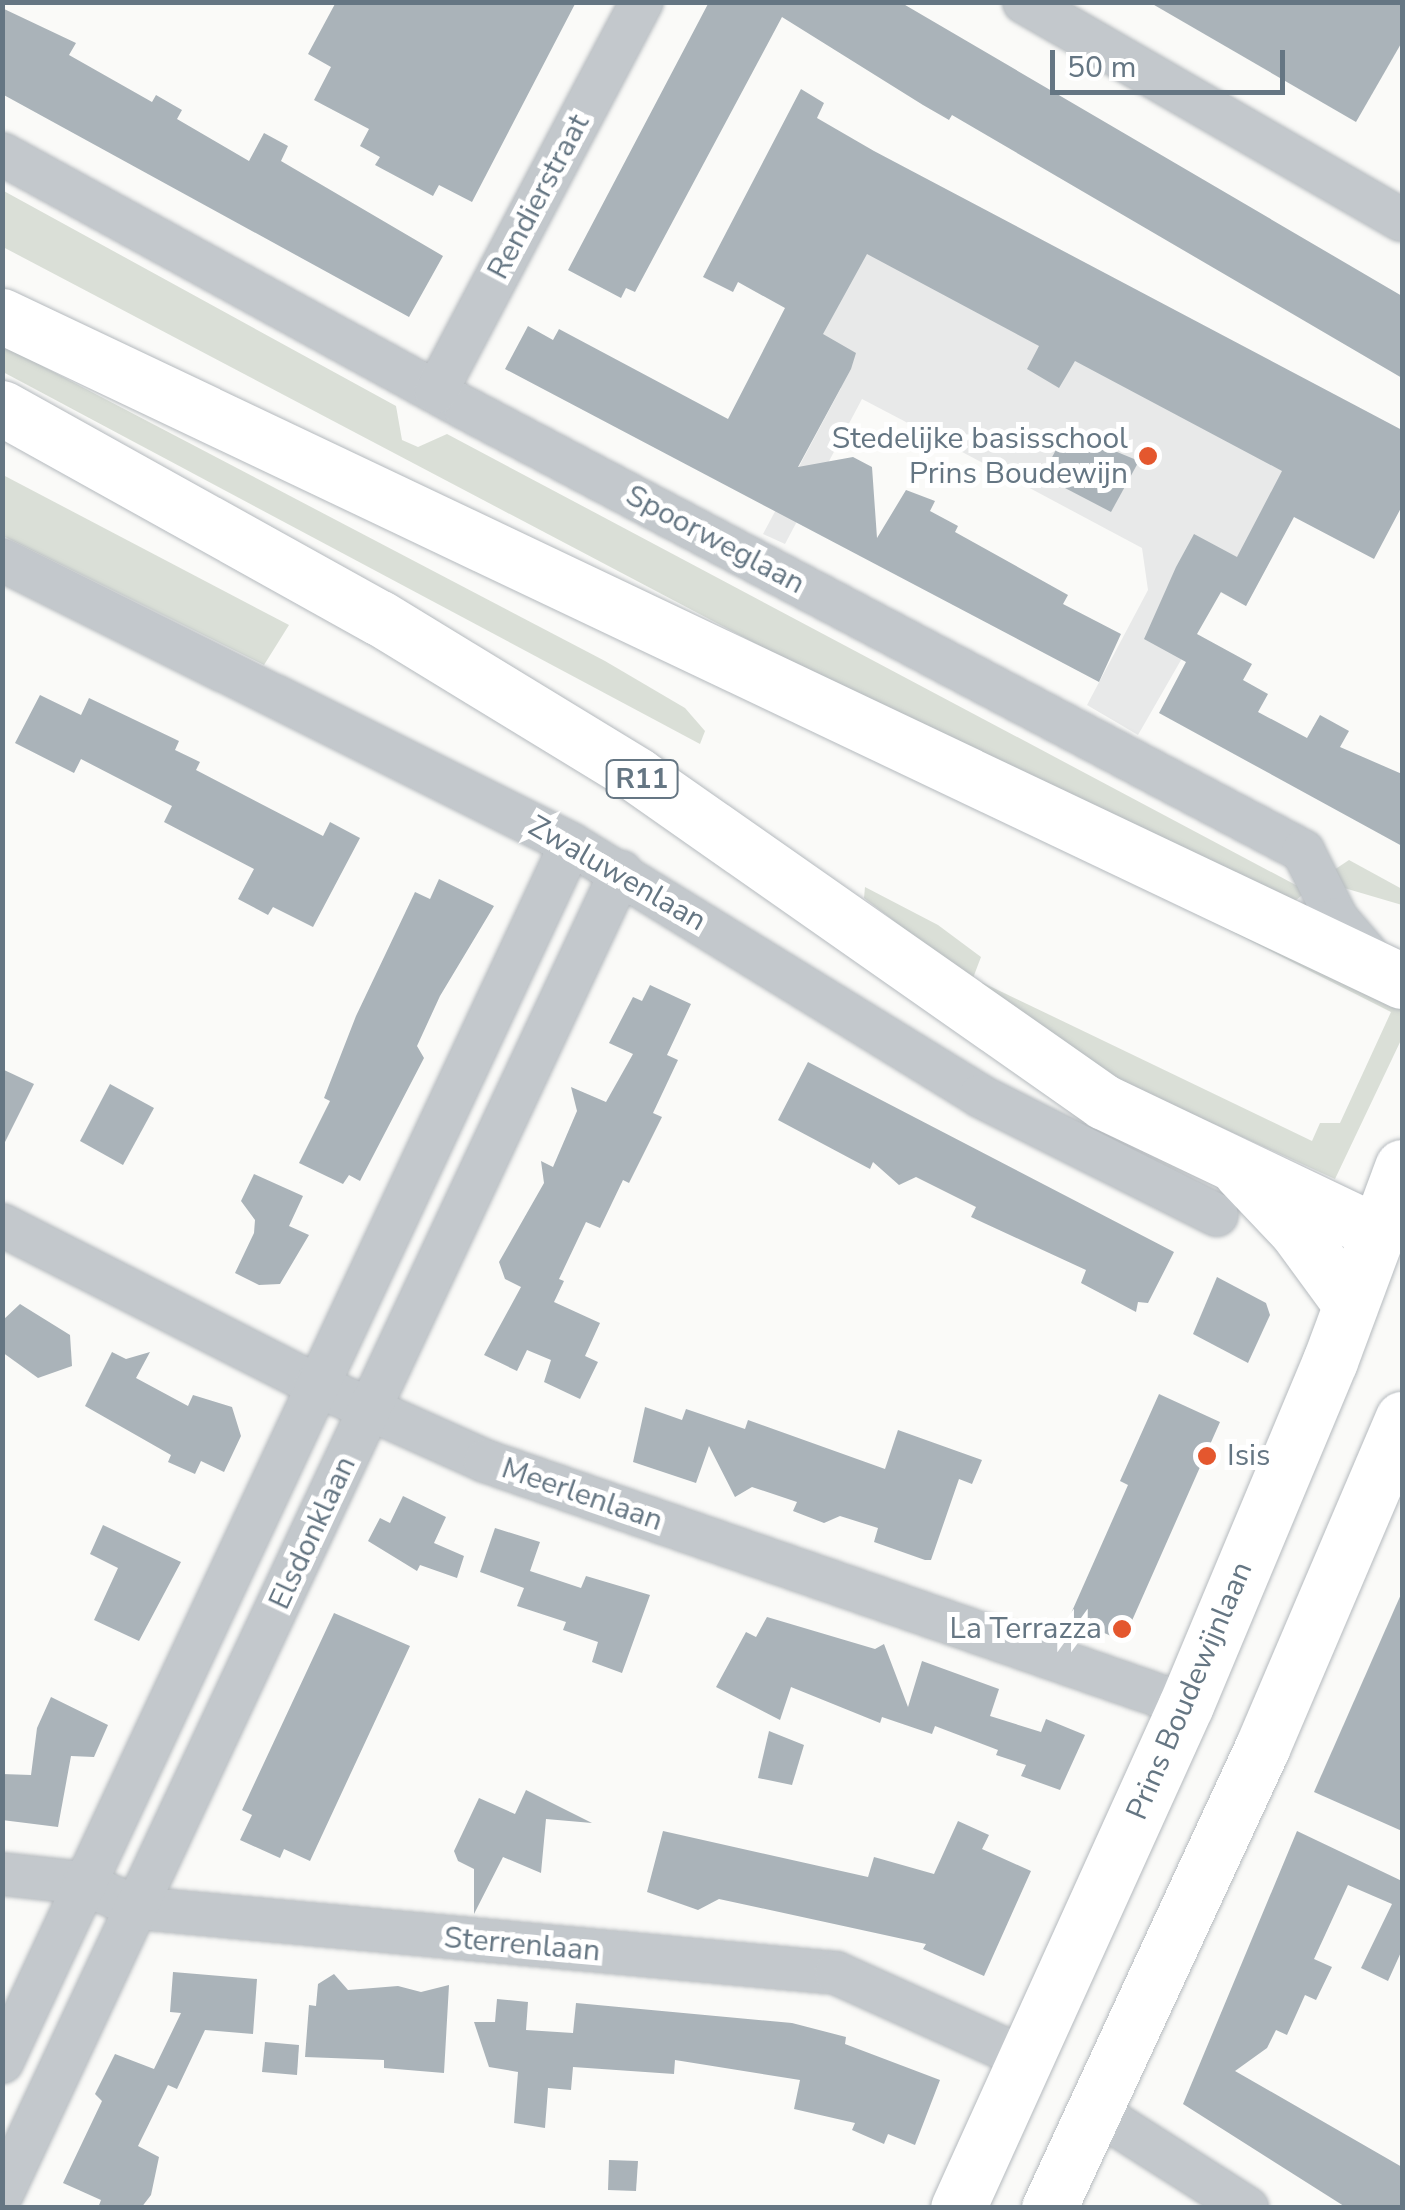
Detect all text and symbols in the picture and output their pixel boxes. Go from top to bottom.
scale bar [1055,30,1290,92]
text: 50 m [1067,47,1136,88]
street label: Rendierstraat [481,108,597,286]
place label: Stedelijke basisschool Prins Boudewijn [832,421,1128,492]
marker: Stedelijke basisschool Prins Boudewijn [1137,445,1159,467]
street label: Spoorweglaan [619,478,811,602]
road number: R11 [604,756,680,802]
street label: Zwaluwenlaan [522,809,712,939]
place label: Isis [1227,1438,1270,1474]
marker: Isis [1196,1445,1218,1467]
street label: Elsdonklaan [262,1451,364,1615]
street label: Meerlenlaan [497,1451,667,1539]
street label: Prins Boudewijnlaan [1119,1557,1261,1825]
place label: La Terrazza [950,1611,1102,1647]
marker: La Terrazza [1111,1618,1133,1640]
street label: Sterrenlaan [442,1920,602,1970]

